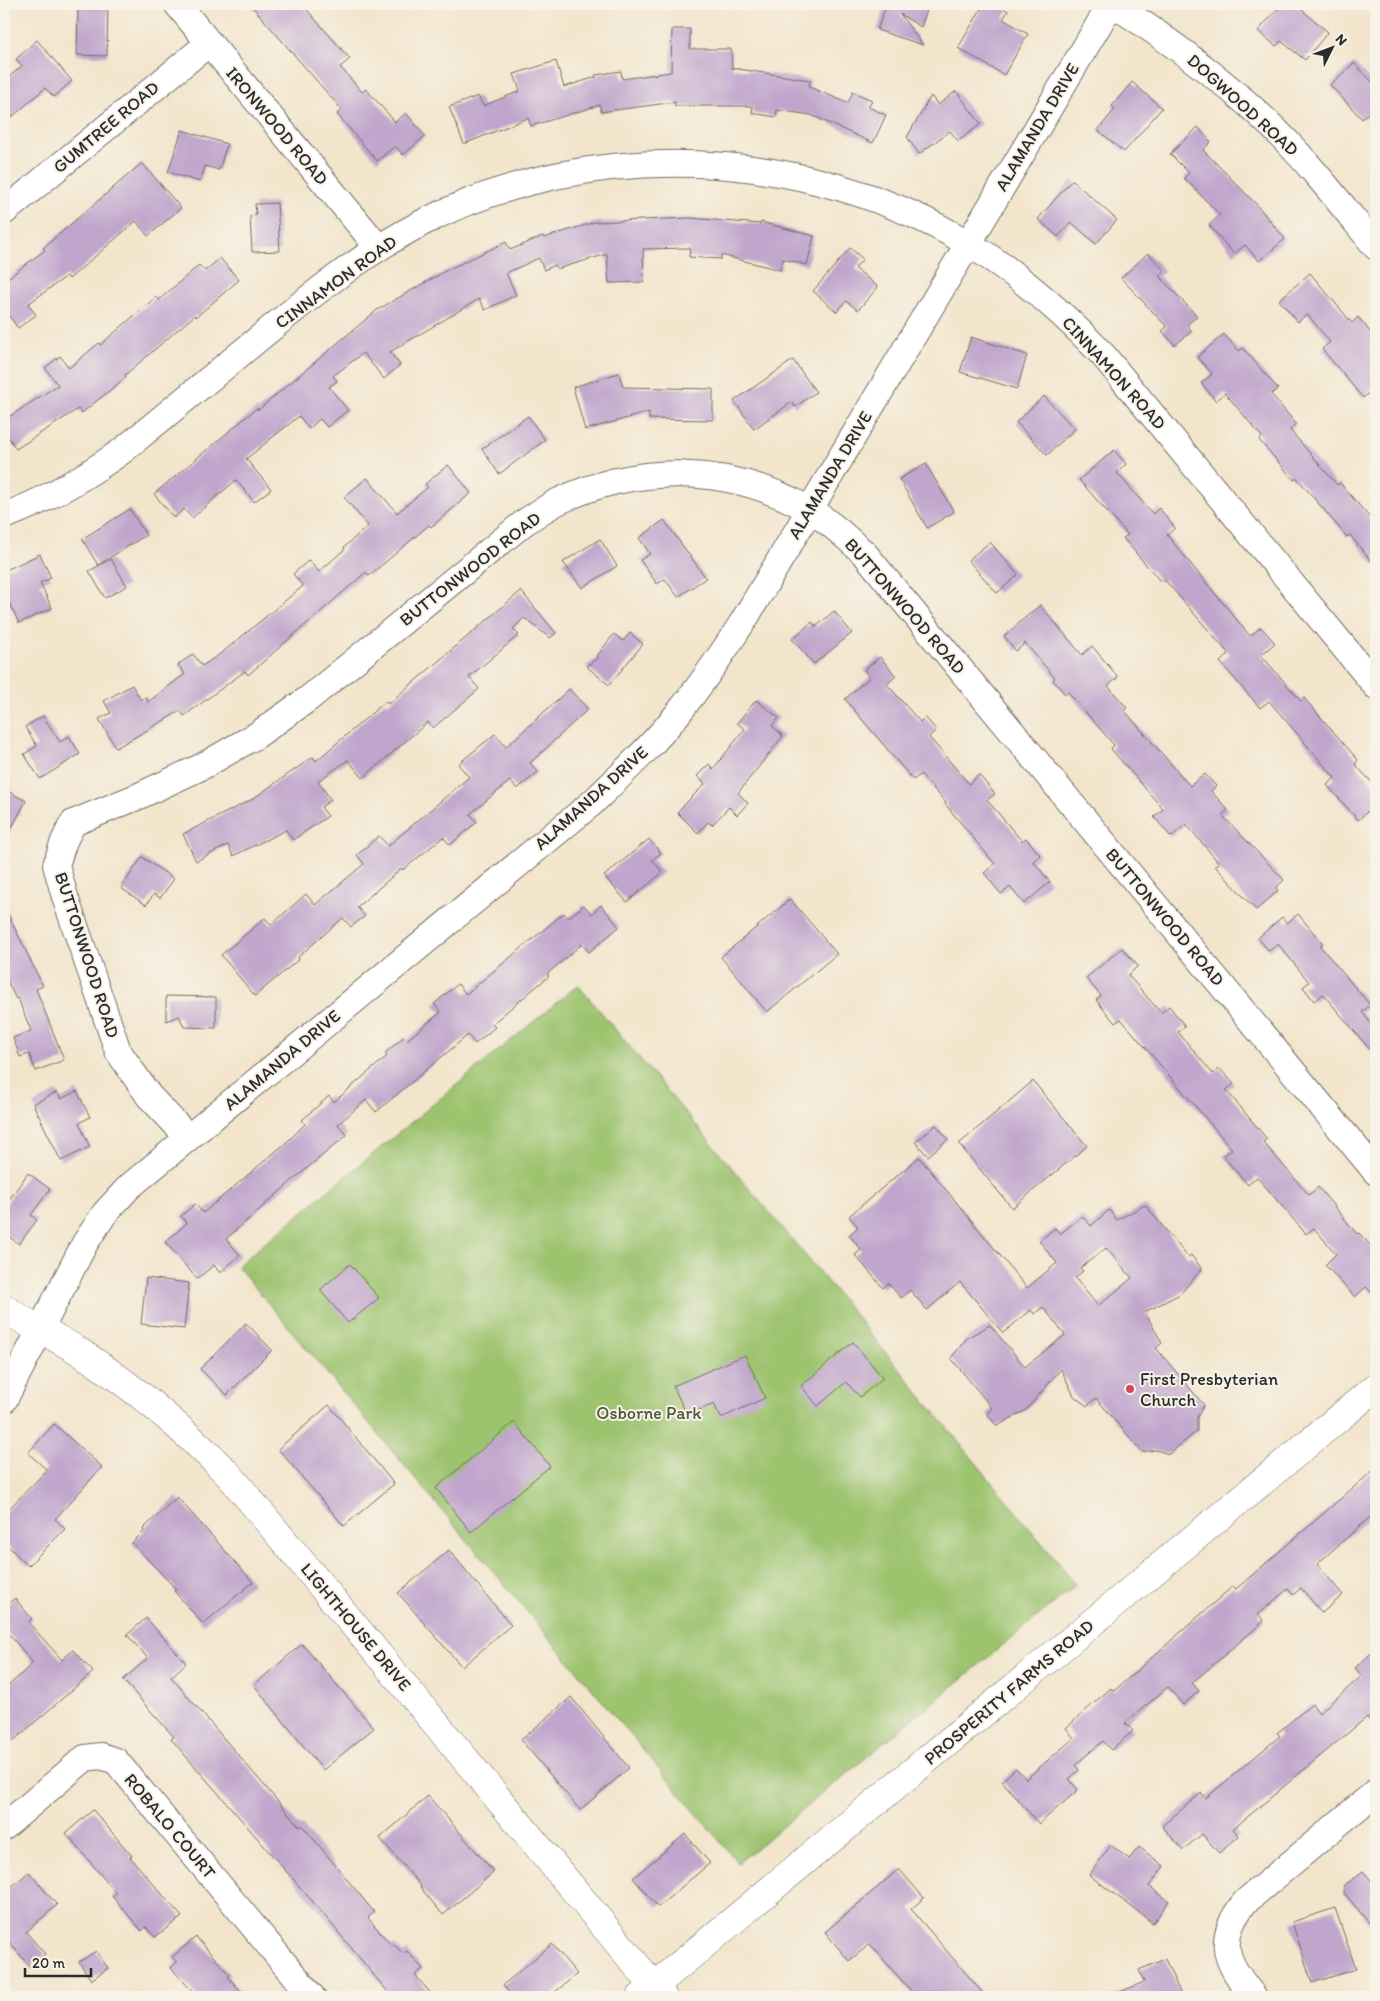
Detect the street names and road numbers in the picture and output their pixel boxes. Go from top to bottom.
street label: DOGWOOD ROAD [1183,49,1303,161]
street label: ALAMANDA DRIVE [990,59,1084,195]
street label: IRONWOOD ROAD [221,62,333,190]
street label: GUMTREE ROAD [49,76,164,178]
street label: CINNAMON ROAD [271,230,401,334]
street label: CINNAMON ROAD [1057,312,1171,434]
street label: ALAMANDA DRIVE [783,407,877,543]
street label: BUTTONWOOD ROAD [395,507,545,631]
street label: BUTTONWOOD ROAD [840,533,970,679]
street label: ALAMANDA DRIVE [530,741,652,855]
street label: BUTTONWOOD ROAD [1101,844,1229,990]
street label: BUTTONWOOD ROAD [50,869,124,1041]
street label: ALAMANDA DRIVE [219,1005,345,1115]
street label: LIGHTHOUSE DRIVE [296,1558,416,1696]
street label: PROSPERITY FARMS ROAD [920,1614,1098,1770]
street label: ROBALO COURT [120,1769,220,1883]

